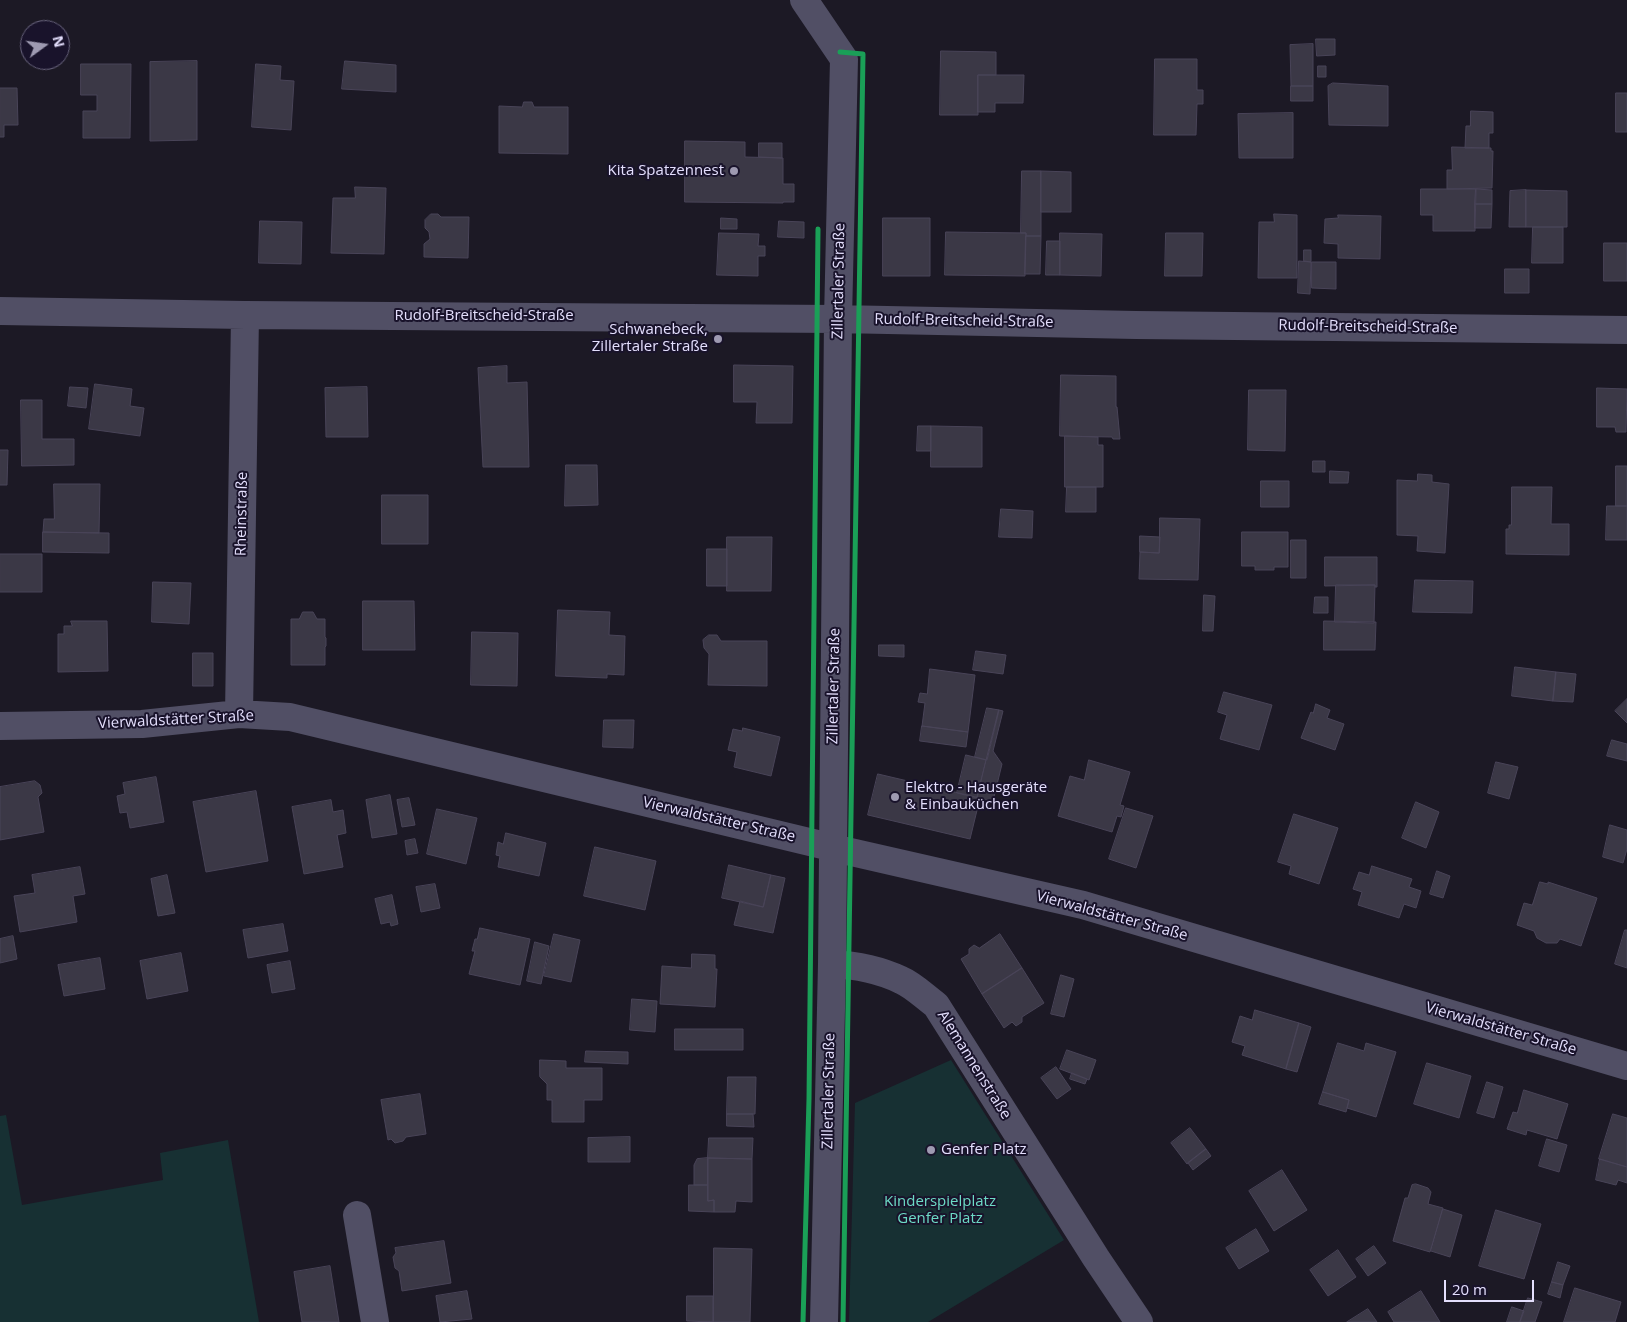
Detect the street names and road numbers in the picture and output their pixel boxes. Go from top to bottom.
street label: Zillertaler Straße [829,223,849,339]
street label: Rudolf-Breitscheid-Straße [394,307,574,325]
street label: Rudolf-Breitscheid-Straße [874,310,1054,332]
street label: Rudolf-Breitscheid-Straße [1278,316,1458,338]
street label: Rheinstraße [232,472,252,556]
street label: Zillertaler Straße [824,628,844,744]
street label: Vierwaldstätter Straße [98,707,254,733]
street label: Vierwaldstätter Straße [641,794,797,846]
street label: Vierwaldstätter Straße [1034,887,1190,945]
street label: Vierwaldstätter Straße [1424,999,1578,1059]
street label: Alemannenstraße [933,1007,1015,1123]
street label: Zillertaler Straße [819,1033,839,1149]

